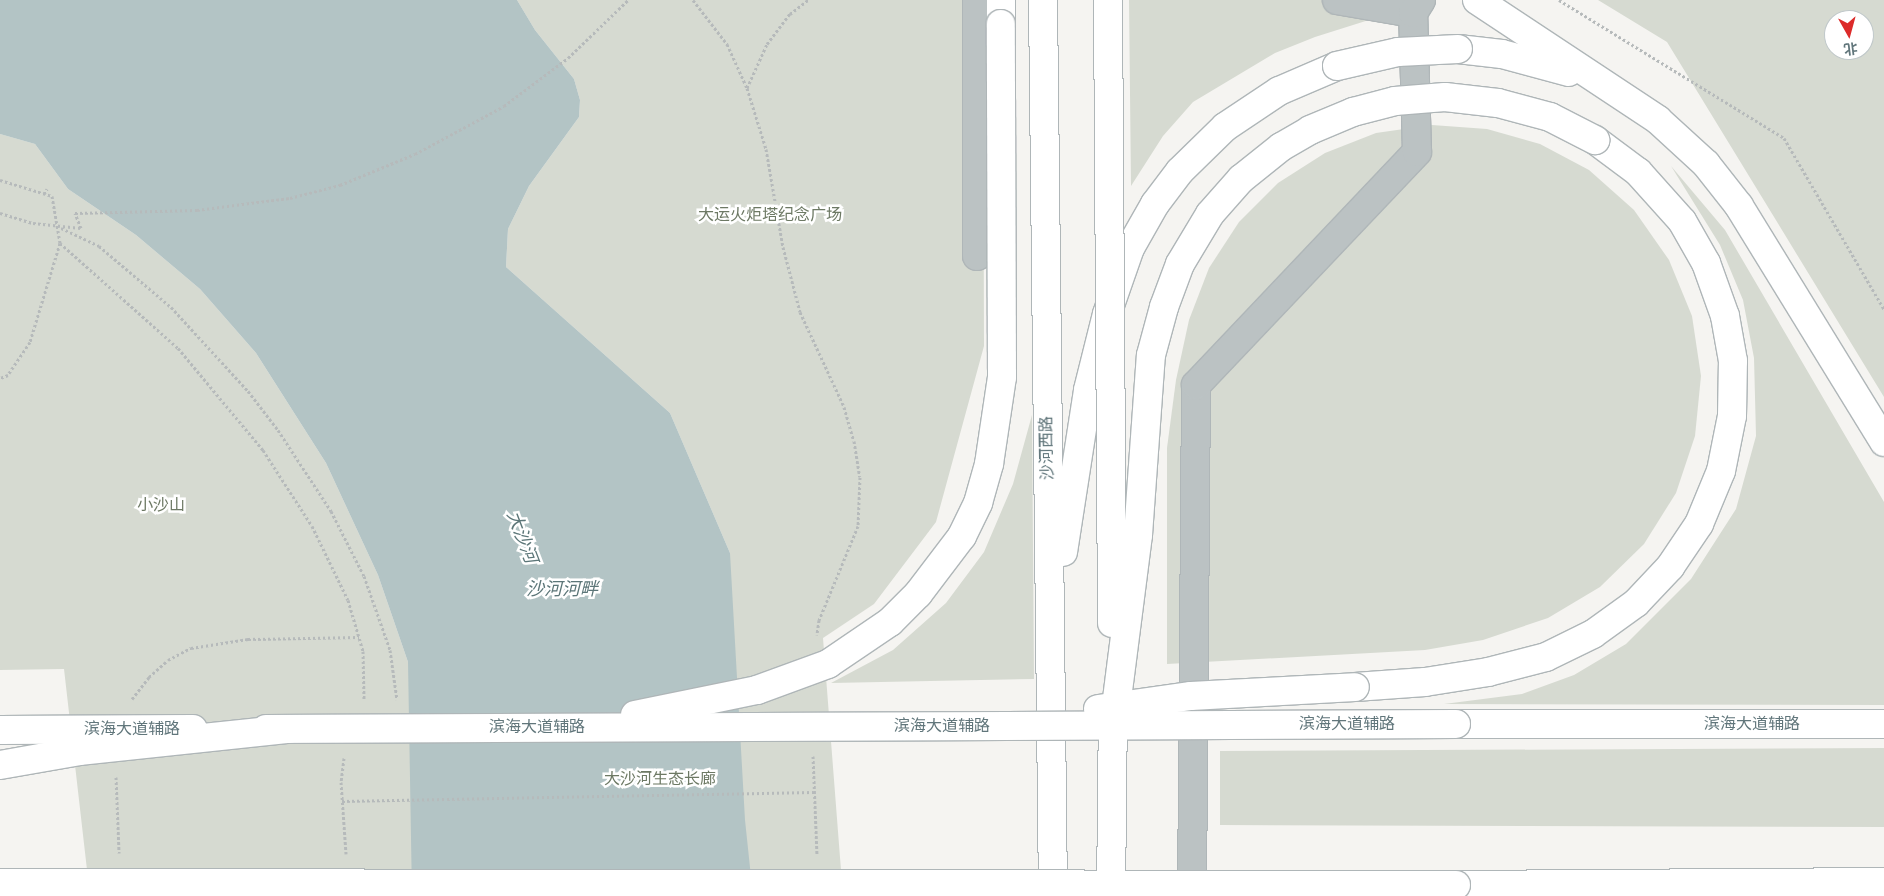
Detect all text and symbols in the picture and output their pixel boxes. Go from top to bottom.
north arrow [1824,10,1874,60]
text: 北 [1843,39,1859,59]
park label: 大运火炬塔纪念广场 [698,205,842,225]
street label: 沙河西路 [1037,416,1057,480]
park label: 小沙山 [137,495,185,515]
water label: 大沙河 [502,508,542,566]
water label: 沙河河畔 [526,578,598,600]
street label: 滨海大道辅路 [1299,714,1395,734]
street label: 滨海大道辅路 [1704,714,1800,734]
street label: 滨海大道辅路 [894,716,990,736]
street label: 滨海大道辅路 [489,717,585,737]
street label: 滨海大道辅路 [84,719,180,739]
park label: 大沙河生态长廊 [604,769,716,789]

